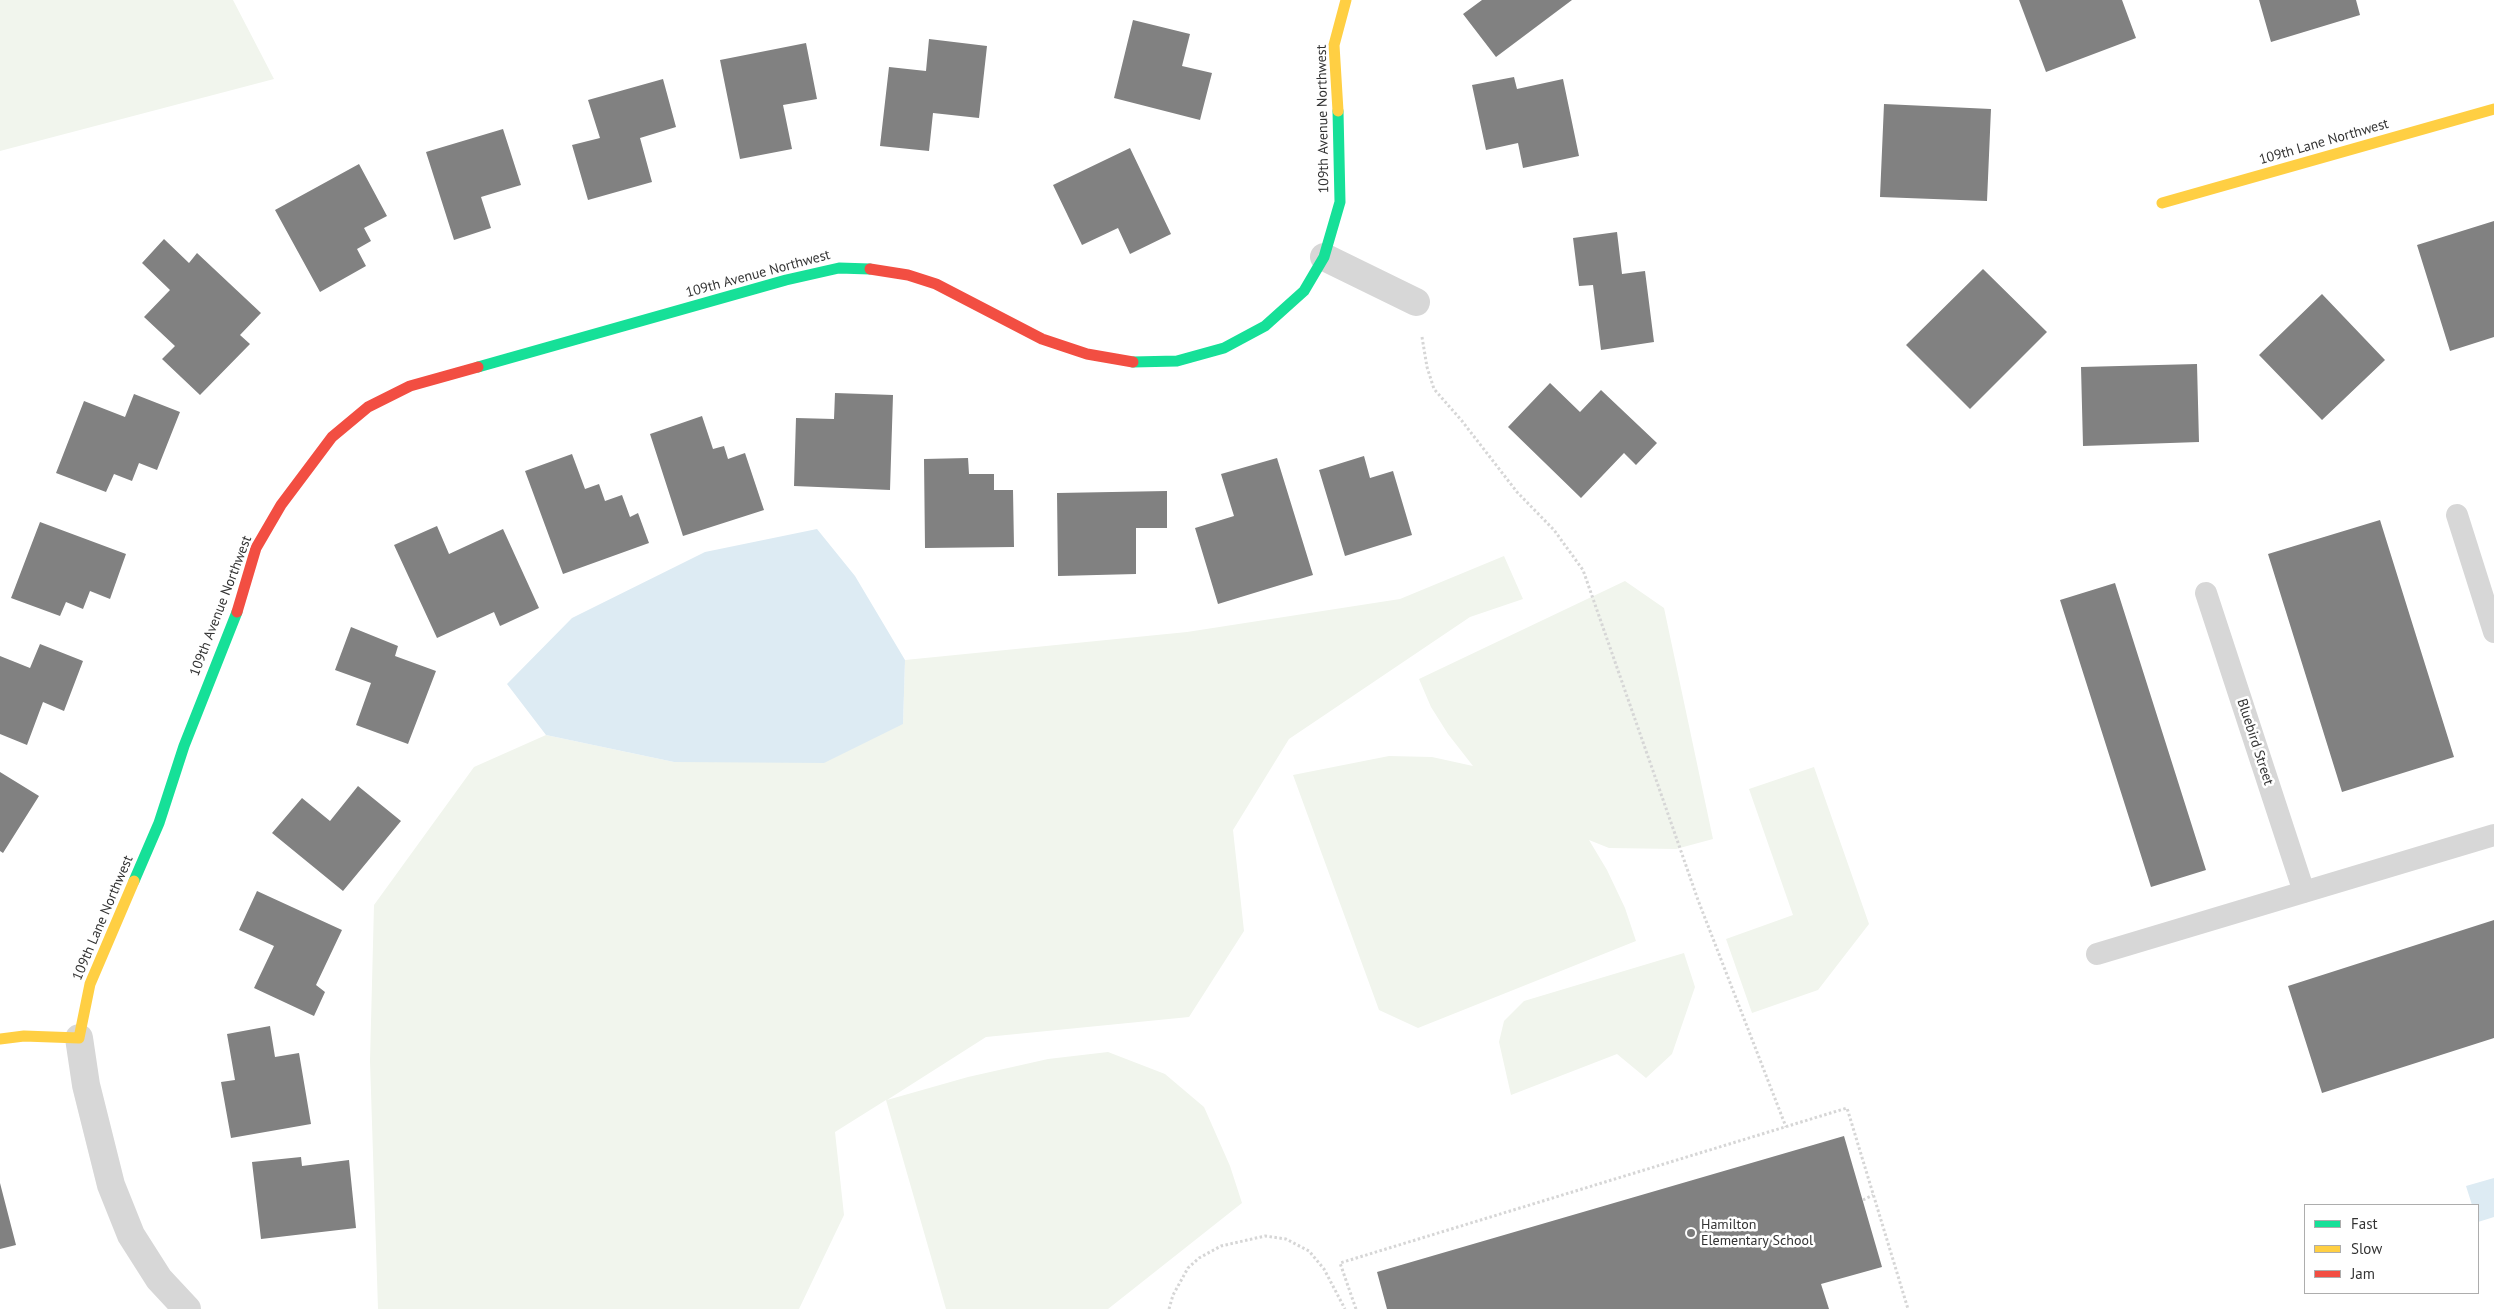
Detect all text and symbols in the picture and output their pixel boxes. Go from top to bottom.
street label: 109th Avenue Northwest [1313,44,1333,194]
street label: 109th Lane Northwest [2257,115,2391,169]
street label: 109th Avenue Northwest [684,247,832,301]
street label: 109th Avenue Northwest [186,533,256,679]
street label: Bluebird Street [2233,697,2277,787]
street label: 109th Lane Northwest [69,853,137,983]
legend [2304,1204,2479,1294]
text: Fast [2351,1214,2378,1233]
place label: Hamilton Elementary School [1701,1217,1813,1250]
marker: Hamilton Elementary School [1685,1227,1697,1239]
text: Slow [2351,1239,2382,1258]
text: Jam [2351,1264,2375,1283]

